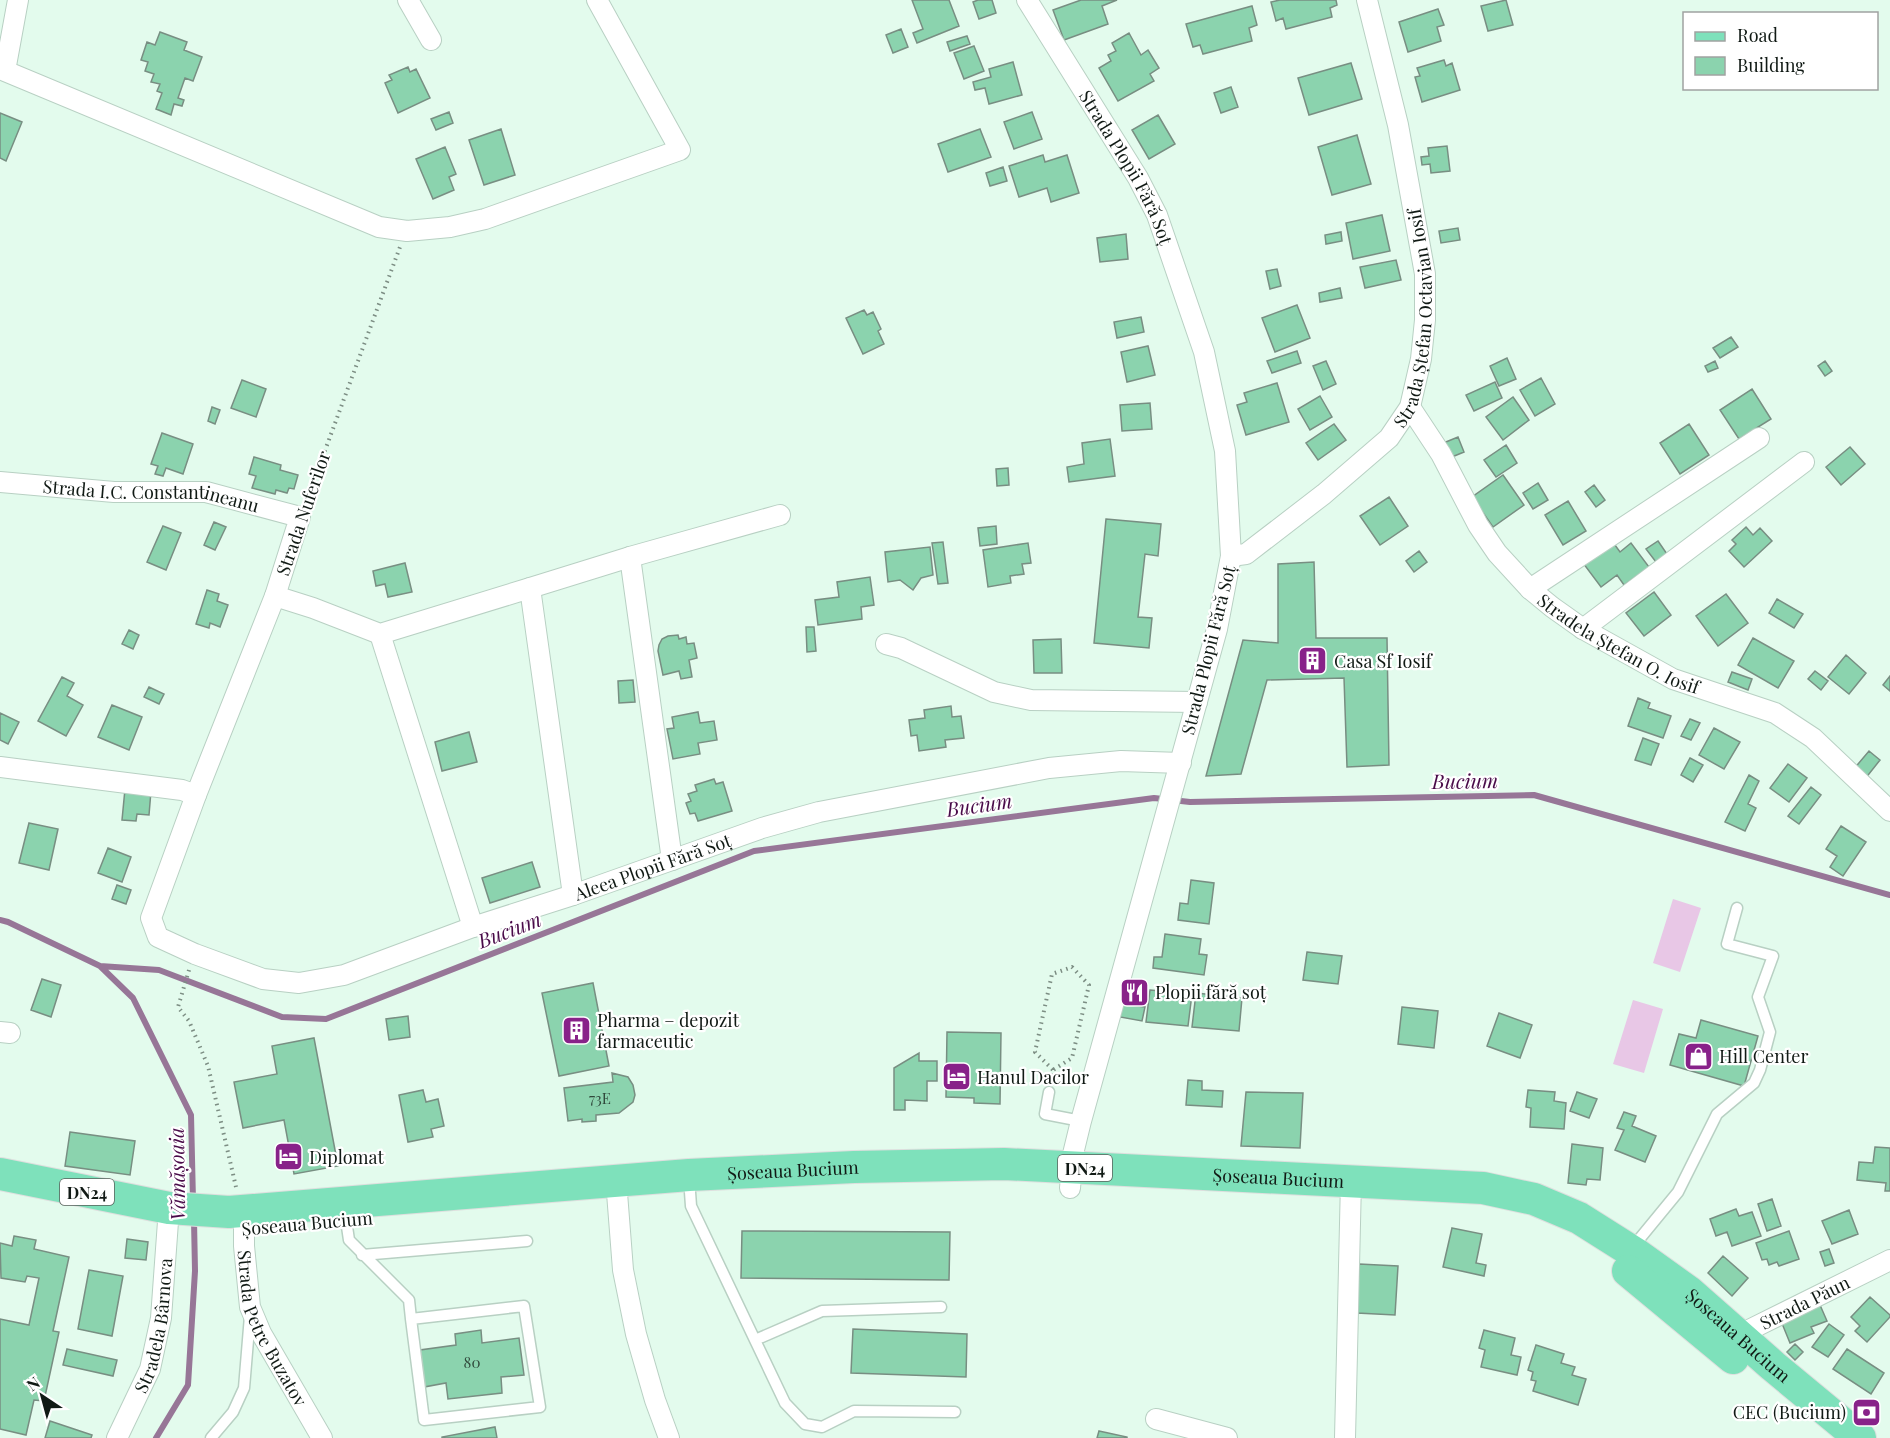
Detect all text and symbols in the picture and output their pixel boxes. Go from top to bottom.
legend [1683,12,1878,90]
text: Road [1737,23,1778,47]
text: Building [1737,53,1805,77]
street label: Strada Plopii Fără Soț [1074,85,1178,248]
street label: Strada Ștefan Octavian Iosif [1388,205,1437,432]
street label: Strada Nuferilor [270,447,336,579]
street label: Strada I.C. Constantineanu [42,474,262,518]
street label: Strada Plopii Fără Soț [1175,562,1241,737]
street label: Stradela Ștefan O. Iosif [1533,588,1705,700]
building icon: Casa Sf Iosif [1297,645,1329,677]
place label: Casa Sf Iosif [1334,649,1434,673]
water label: Bucium [1431,766,1498,794]
water label: Bucium [943,786,1014,822]
street label: Aleea Plopii Fără Soț [570,828,735,906]
water label: Bucium [472,905,545,954]
restaurant icon: Plopii fără soț [1118,976,1150,1008]
place label: Plopii fără soț [1155,980,1267,1004]
place label: Pharma – depozit farmaceutic [597,1008,740,1053]
building icon: Pharma – depozit farmaceutic [560,1014,592,1046]
shop icon: Hill Center [1682,1040,1714,1072]
place label: Hill Center [1719,1044,1808,1068]
hotel icon: Hanul Dacilor [940,1061,972,1093]
place label: Hanul Dacilor [977,1065,1089,1089]
house number: 73E [589,1088,611,1108]
water label: Vămășoaia [162,1127,191,1221]
hotel icon: Diplomat [272,1141,304,1173]
place label: Diplomat [309,1145,385,1169]
street label: Șoseaua Bucium [727,1155,859,1185]
road number: DN24 [1058,1155,1112,1181]
street label: Șoseaua Bucium [1212,1162,1345,1193]
road number: DN24 [60,1179,114,1205]
street label: Șoseaua Bucium [240,1205,374,1241]
street label: Strada Petre Buzatov [232,1249,313,1411]
street label: Stradela Bârnova [128,1257,177,1397]
street label: Strada Păun [1756,1270,1854,1335]
street label: Șoseaua Bucium [1681,1283,1796,1388]
house number: 80 [464,1352,480,1372]
north arrow [12,1366,72,1426]
text: N [22,1371,44,1395]
bank icon: CEC (Bucium) [1851,1396,1883,1428]
place label: CEC (Bucium) [1733,1400,1846,1424]

